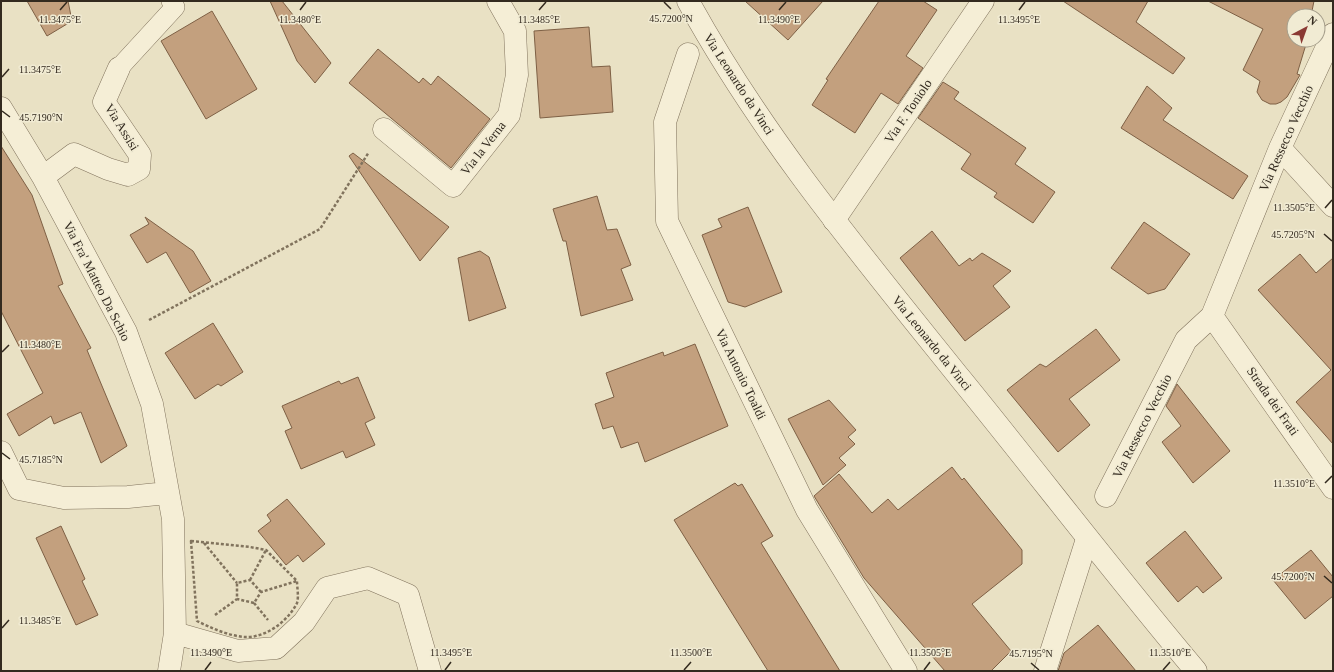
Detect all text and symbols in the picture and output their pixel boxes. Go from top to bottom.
north arrow [1286,8,1326,48]
text: 45.7200°N [649,13,693,24]
text: N [1306,13,1320,28]
text: 11.3475°E [39,14,81,25]
text: 11.3480°E [279,14,321,25]
text: 11.3485°E [518,14,560,25]
text: 11.3490°E [758,14,800,25]
text: 11.3495°E [998,14,1040,25]
street label: Via Leonardo da Vinci [701,31,778,138]
text: 11.3475°E [19,64,61,75]
street label: Via F. Toniolo [881,76,935,146]
street label: Via Ressecco Vecchio [1256,83,1316,193]
street label: Via Assisi [102,101,142,153]
text: 45.7190°N [19,112,63,123]
street label: Via la Verna [457,118,509,178]
text: 11.3505°E [1273,202,1315,213]
street label: Via Fra' Matteo Da Schio [60,219,134,343]
text: 45.7205°N [1271,229,1315,240]
street label: Via Leonardo da Vinci [889,293,975,394]
street label: Via Antonio Toaldi [713,326,770,422]
text: 11.3480°E [19,339,61,350]
street label: Strada dei Frati [1244,364,1302,438]
street label: Via Ressecco Vecchio [1109,372,1175,480]
text: 45.7185°N [19,454,63,465]
text: 11.3510°E [1273,478,1315,489]
text: 45.7200°N [1271,571,1315,582]
text: 11.3485°E [19,615,61,626]
text: 11.3490°E [190,647,232,658]
text: 11.3495°E [430,647,472,658]
text: 11.3500°E [670,647,712,658]
text: 11.3505°E [909,647,951,658]
text: 11.3510°E [1149,647,1191,658]
text: 45.7195°N [1009,648,1053,659]

